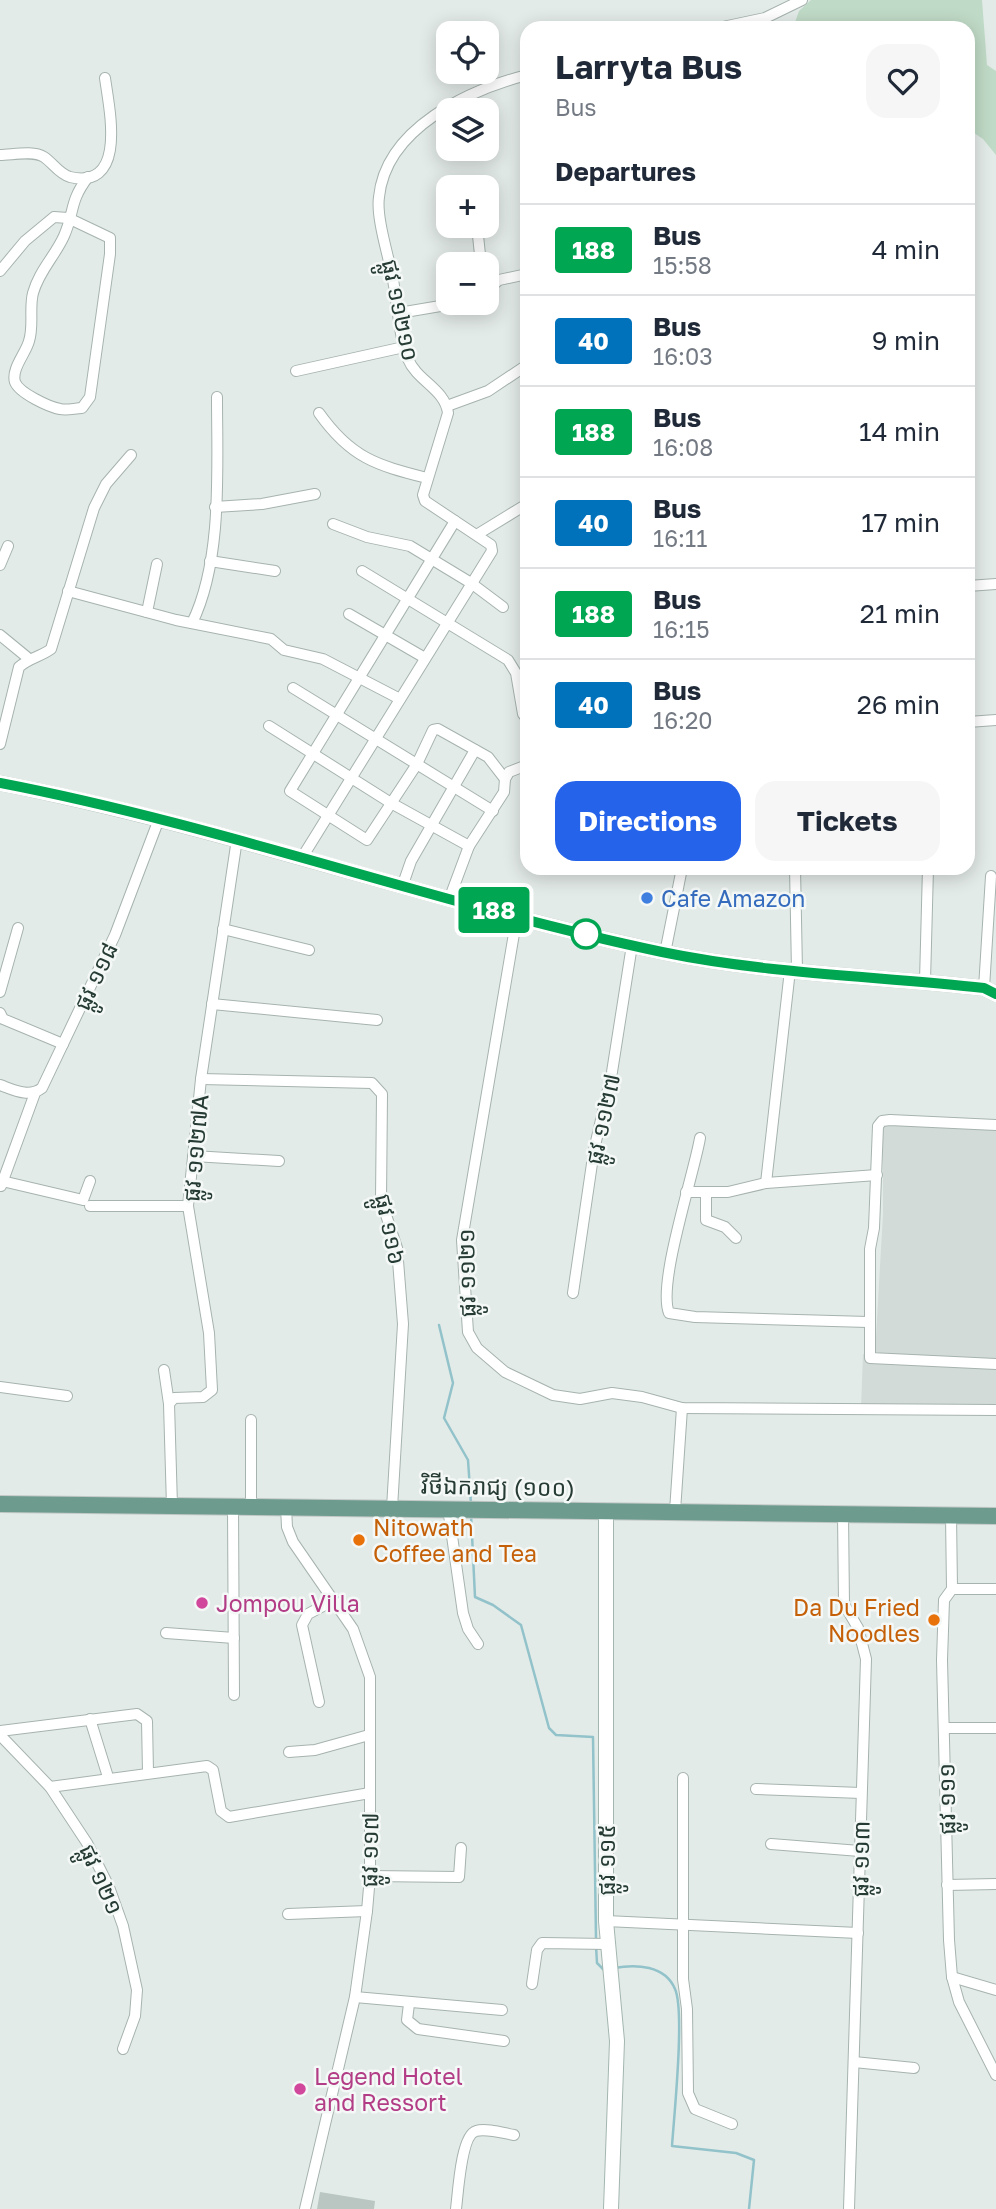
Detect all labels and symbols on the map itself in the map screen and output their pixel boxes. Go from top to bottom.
street label: ផ្លូវ ១១២១០ [368,256,425,365]
place label: Cafe Amazon [661,884,805,912]
line badge: 188 [454,887,534,933]
marker: Cafe Amazon [639,890,655,906]
unlabelled marker [571,919,601,949]
street label: ផ្លូវ ១១៨ [67,938,131,1018]
street label: ផ្លូវ ១១២៧ [579,1071,634,1169]
street label: ផ្លូវ ១១២៧A [176,1093,222,1204]
street label: ផ្លូវ ១១៦ [361,1191,412,1269]
street label: ផ្លូវ ១១២១ [451,1228,490,1318]
street label: វិថីឯករាជ្យ (១០០) [421,1471,575,1502]
place label: Nitowath Coffee and Tea [373,1513,537,1567]
marker: Nitowath Coffee and Tea [351,1532,367,1548]
place label: Jompou Villa [216,1589,360,1617]
place label: Da Du Fried Noodles [793,1593,920,1647]
marker: Jompou Villa [194,1595,210,1611]
marker: Da Du Fried Noodles [926,1612,942,1628]
street label: ផ្លូវ ១១១ [931,1763,969,1835]
street label: ផ្លូវ ១១៧ [354,1812,392,1888]
street label: ផ្លូវ ១១៣ [845,1820,883,1898]
street label: ផ្លូវ ១១៥ [592,1824,629,1896]
street label: ផ្លូវ ១២១ [66,1839,130,1922]
place label: Legend Hotel and Ressort [314,2062,463,2116]
marker: Legend Hotel and Ressort [292,2081,308,2097]

